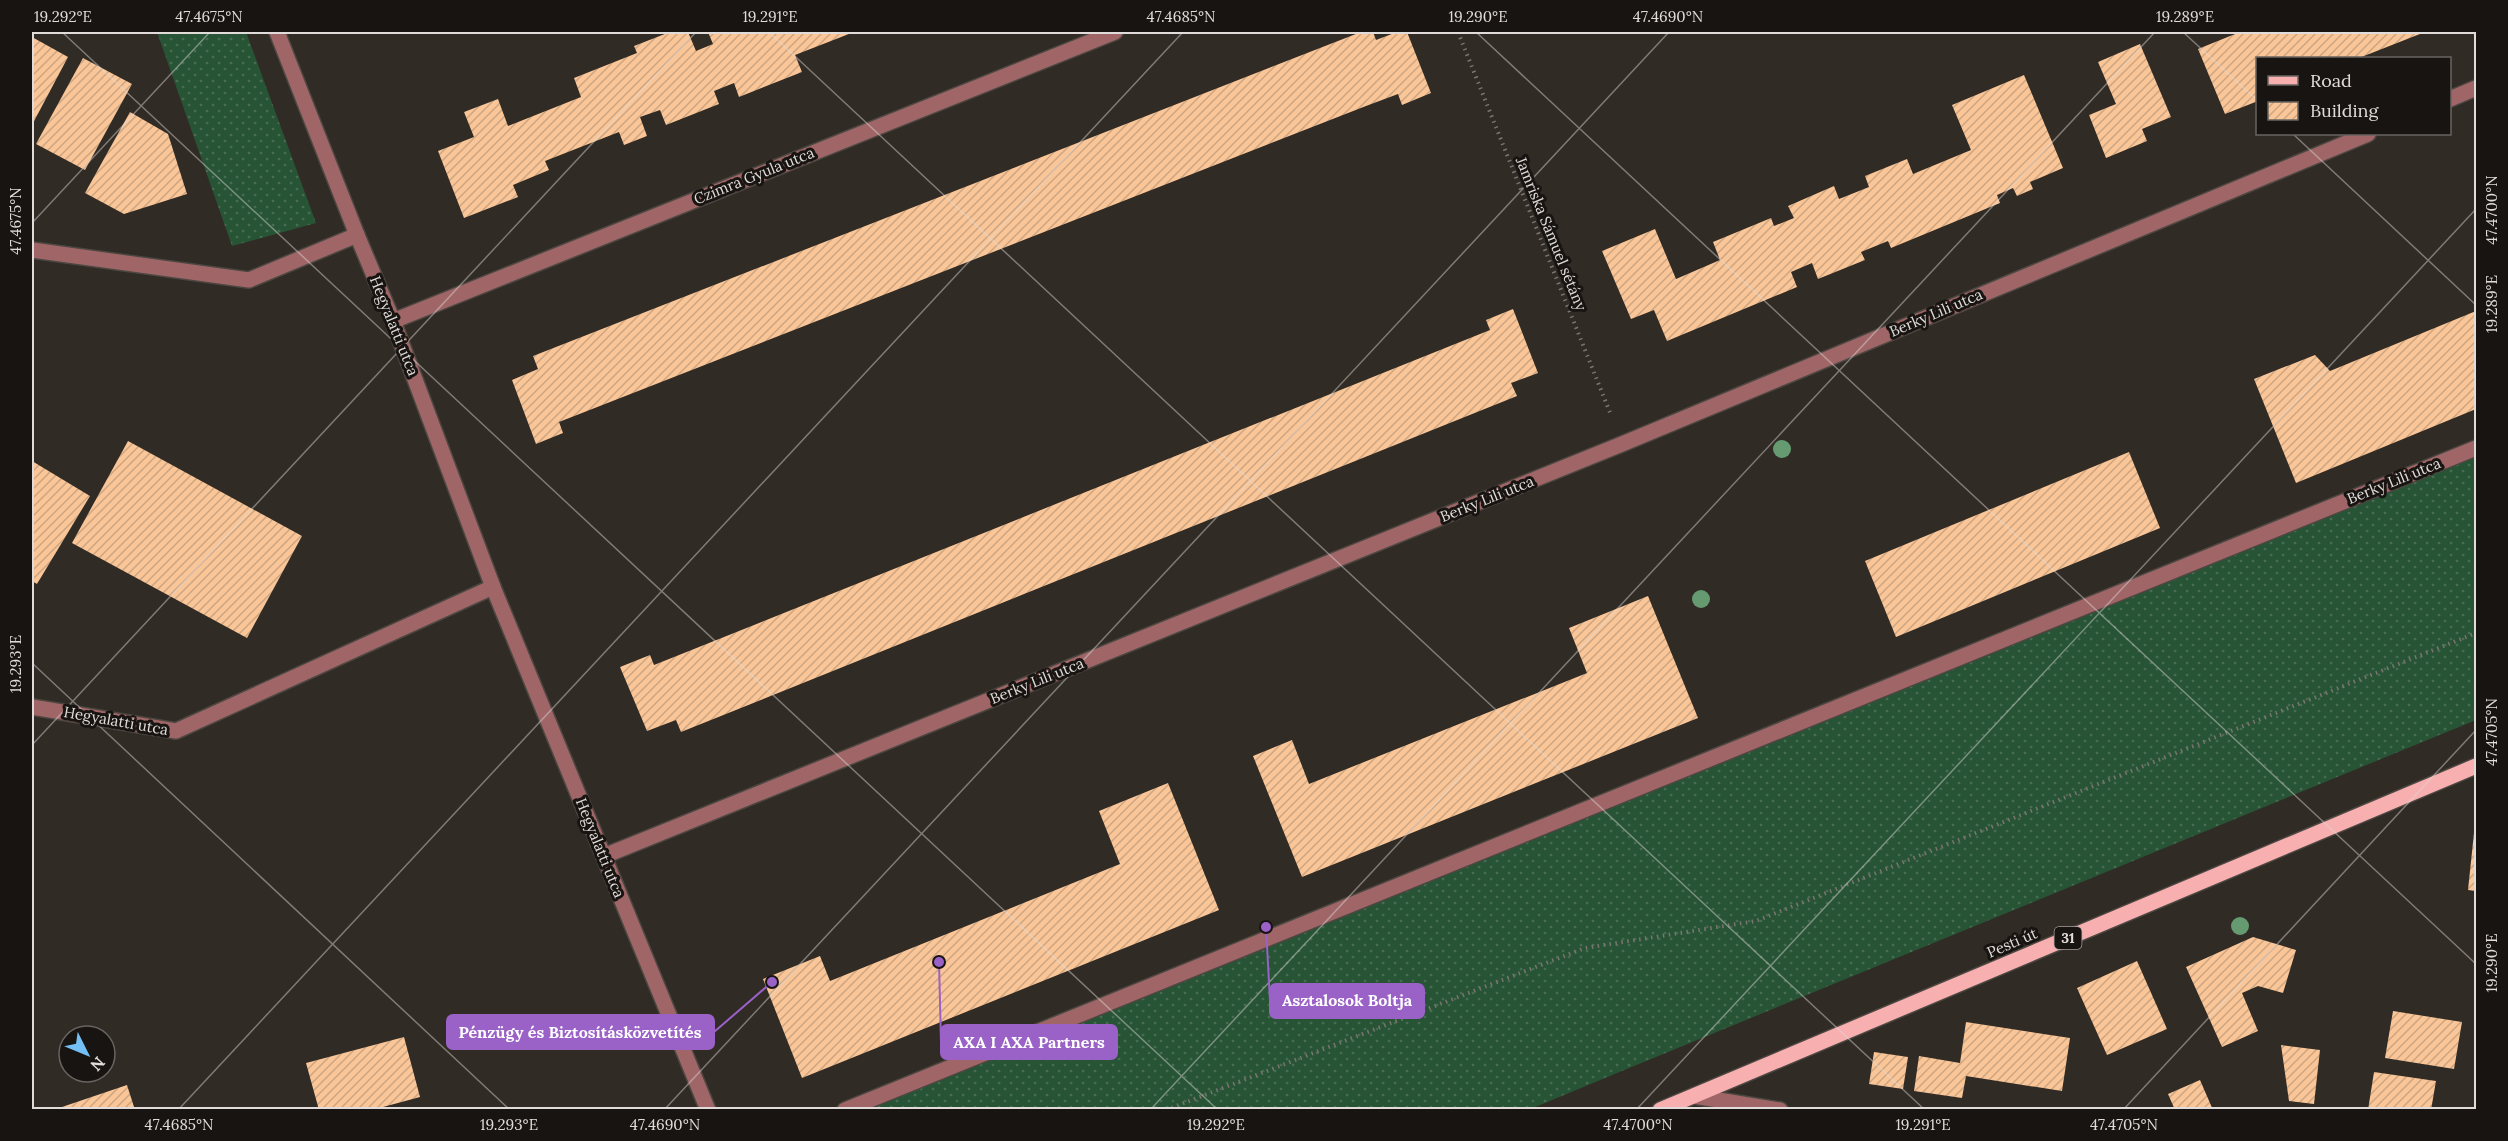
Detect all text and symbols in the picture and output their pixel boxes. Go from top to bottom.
text: 19.292°E [34,7,92,26]
text: 47.4675°N [175,7,243,26]
text: 19.291°E [742,7,798,26]
text: 47.4685°N [1147,7,1216,26]
text: 19.290°E [1448,7,1508,26]
text: 47.4690°N [1633,7,1703,26]
text: 19.289°E [2156,7,2214,26]
legend [2256,57,2451,135]
text: Road [2310,69,2352,92]
text: Building [2310,99,2380,122]
street label: Czimra Gyula utca [691,143,817,208]
street label: Jamriska Sámuel sétány [1512,153,1591,314]
text: 47.4700°N [2482,175,2501,245]
text: 47.4675°N [6,187,25,255]
street label: Hegyalatti utca [366,273,423,379]
text: 19.289°E [2482,275,2501,333]
street label: Berky Lili utca [1886,284,1985,341]
street label: Berky Lili utca [2344,453,2444,508]
street label: Berky Lili utca [1437,471,1537,526]
text: 19.293°E [6,635,25,693]
street label: Berky Lili utca [987,653,1087,708]
text: 47.4705°N [2482,698,2501,766]
street label: Hegyalatti utca [62,702,170,739]
street label: Hegyalatti utca [572,795,629,901]
street label: Pesti út [1984,923,2040,962]
road number: 31 [2054,927,2082,949]
text: 19.290°E [2482,933,2501,993]
callout: Asztalosok Boltja [1270,984,1424,1018]
text: Asztalosok Boltja [1282,990,1413,1010]
callout: Pénzügy és Biztosításközvetítés [447,1015,714,1049]
text: Pénzügy és Biztosításközvetítés [459,1022,702,1042]
north arrow [57,1024,117,1084]
callout: AXA I AXA Partners [941,1025,1117,1059]
text: AXA I AXA Partners [953,1032,1105,1052]
text: N [86,1053,110,1076]
text: 47.4685°N [145,1115,214,1134]
text: 19.293°E [480,1115,538,1134]
text: 47.4690°N [630,1115,700,1134]
text: 19.292°E [1187,1115,1245,1134]
text: 47.4700°N [1603,1115,1673,1134]
text: 19.291°E [1895,1115,1951,1134]
text: 47.4705°N [2090,1115,2158,1134]

